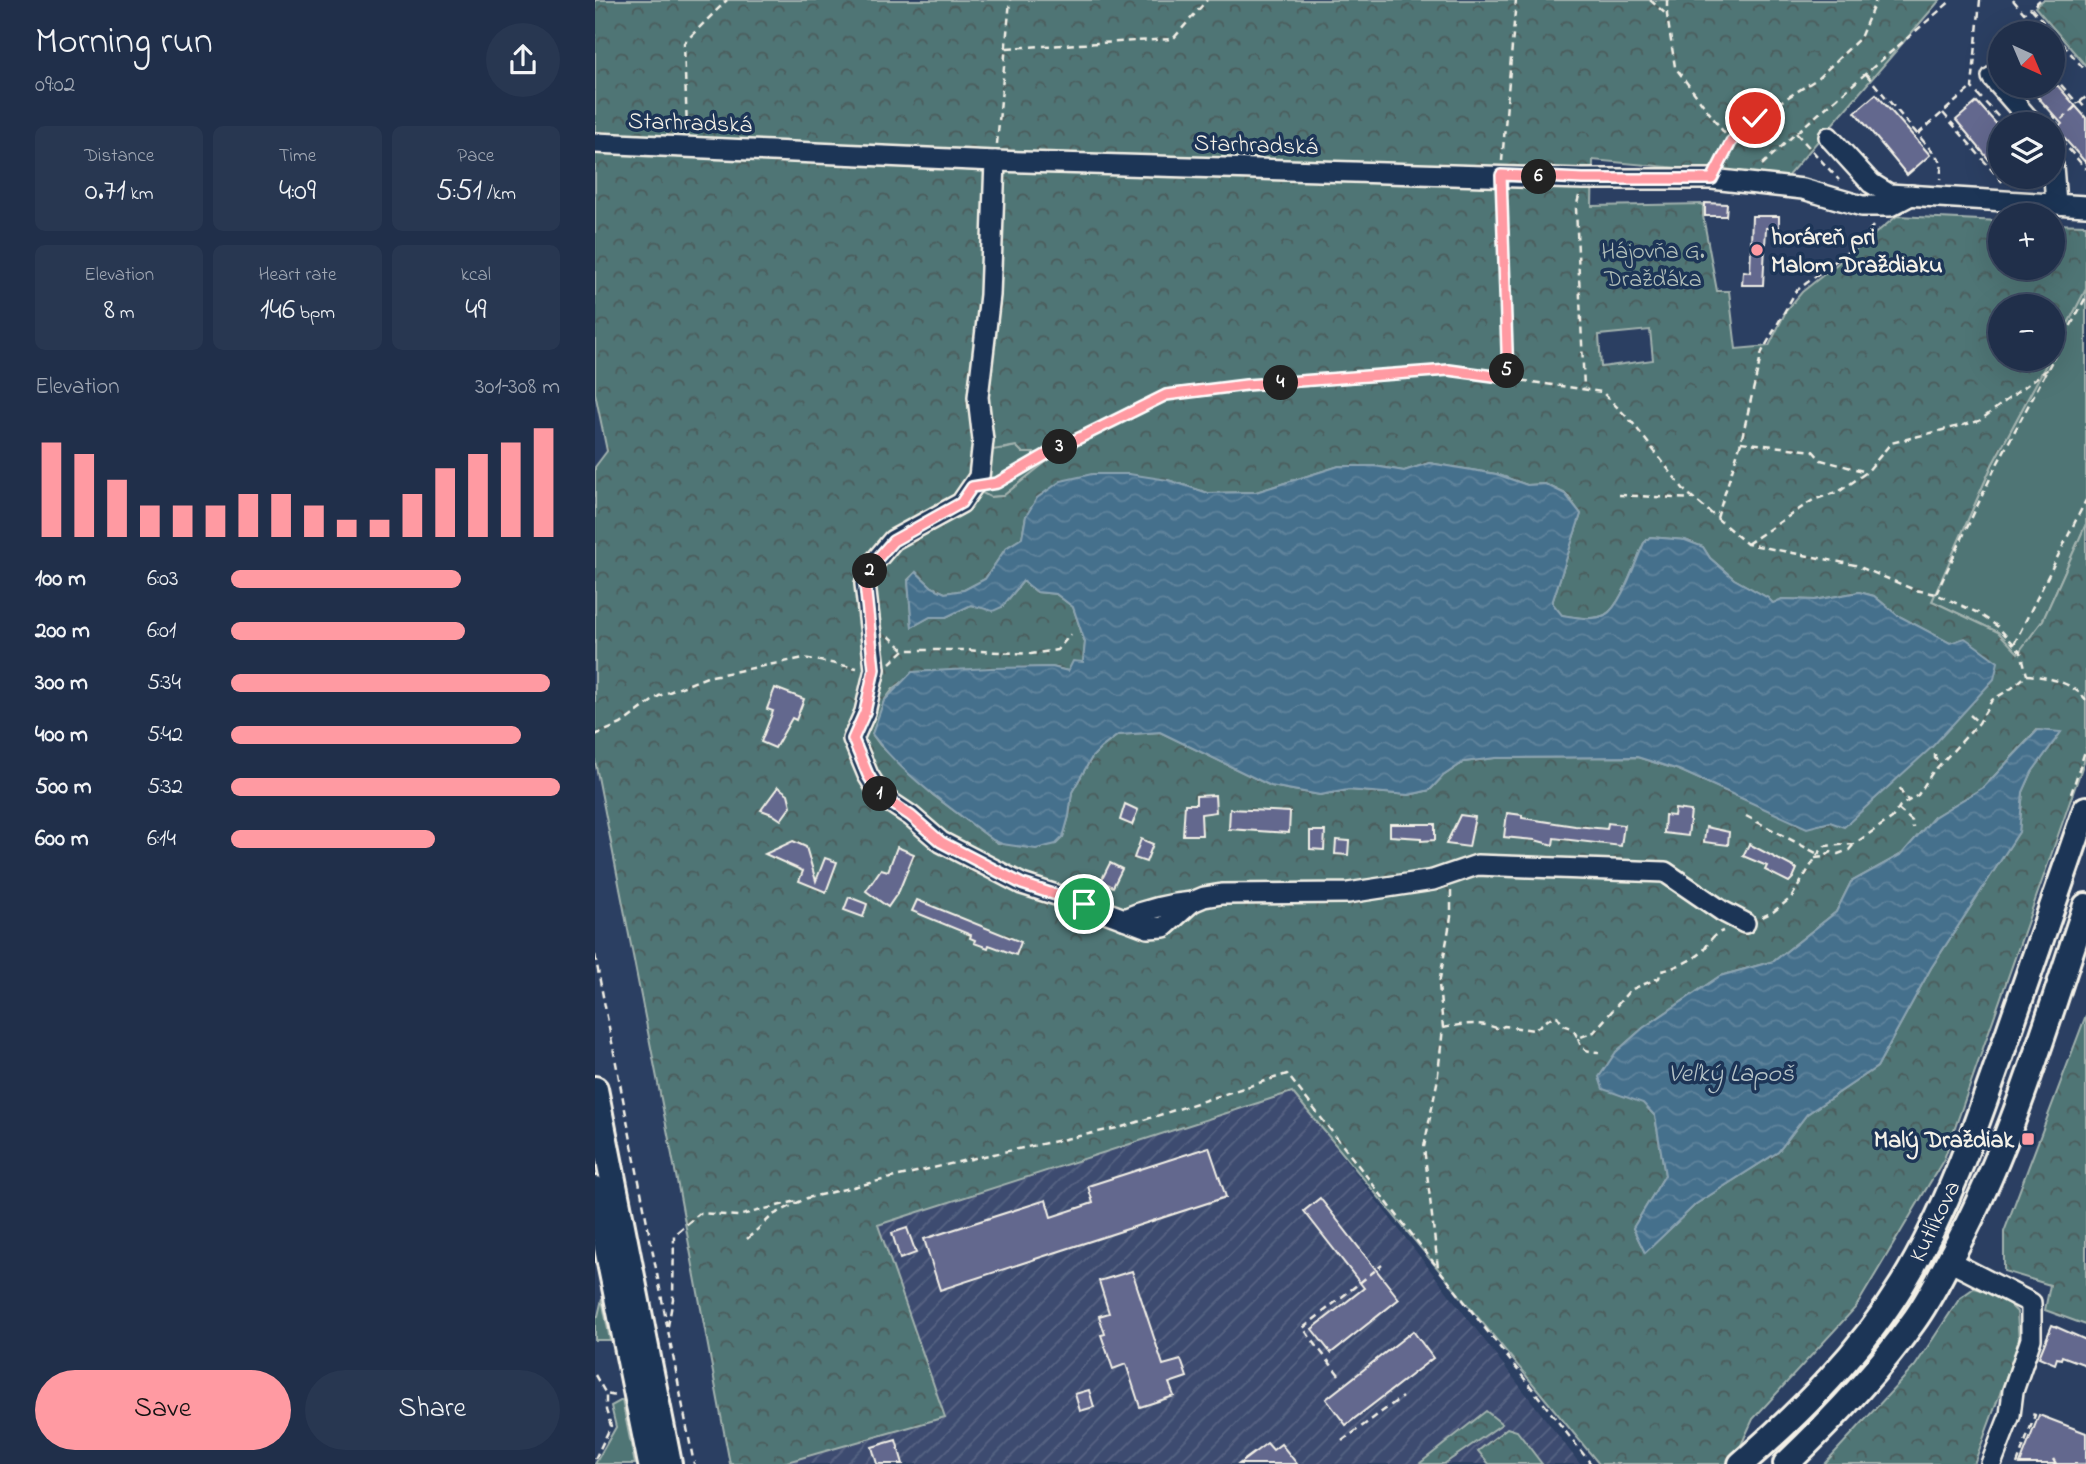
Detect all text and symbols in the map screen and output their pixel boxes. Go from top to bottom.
text: Morning run [35,15,213,71]
north arrow [1988,21,2065,98]
map controls [1988,21,2065,371]
button: share [486,23,560,97]
text: 09:02 [35,69,75,102]
pin [1725,88,1785,148]
icon: check [1736,99,1774,137]
street label: Starhradská [627,105,753,144]
button: layers [1988,112,2065,189]
street label: Starhradská [1193,127,1319,166]
text: Distance [84,143,154,170]
text: Time [279,143,316,170]
text: Pace [457,143,494,170]
pin: 6 [1521,160,1557,194]
text: 6 [1534,163,1543,190]
text: 0.71 [85,170,126,214]
text: 4:09 [279,170,316,214]
text: 5:51 [436,170,482,214]
text: km [126,181,154,208]
text: /km [482,181,516,208]
button: + [1988,203,2065,280]
place label: horáreň pri Malom Draždiaku [1771,221,1943,284]
park label: Hájovňa G. Dražďáka [1601,235,1705,298]
marker: horáreň pri Malom Draždiaku [1749,242,1765,258]
text: Elevation [84,262,154,289]
text: Heart rate [259,262,336,289]
text: kcal [461,262,491,289]
text: 8 [104,289,115,333]
text: 146 [260,289,295,333]
text: 49 [465,289,487,333]
button: − [1988,294,2065,371]
text: m [115,300,135,327]
text: bpm [295,300,335,327]
pin: 5 [1489,354,1525,388]
text: 5 [1501,357,1512,384]
pin: 4 [1263,366,1299,400]
text: 4 [1277,369,1284,396]
text: Elevation [35,371,120,404]
text: 301–308 m [475,371,560,404]
pin: 3 [1043,430,1077,464]
text: 3 [1056,433,1063,460]
pin: 2 [853,554,887,588]
text: 2 [865,557,874,584]
text: 100 m [35,563,86,596]
text: 6:03 [147,563,179,596]
text: 200 m [35,615,90,648]
text: 6:01 [147,615,176,648]
text: 300 m [35,667,88,700]
text: 5:34 [147,667,181,700]
text: 400 m [35,719,88,752]
text: 5:42 [147,719,183,752]
text: 500 m [35,771,92,804]
text: 5:32 [147,771,183,804]
pin: 1 [863,776,897,812]
text: 1 [876,780,883,807]
text: 600 m [35,823,89,856]
text: 6:14 [147,823,176,856]
pin [1054,874,1114,934]
icon: arrive [1065,885,1103,923]
water label: Veľký Lapoš [1668,1056,1795,1094]
place label: Malý Draždiak [1874,1124,2014,1160]
marker: Malý Draždiak [2020,1131,2036,1147]
street label: Kutlíkova [1901,1175,1971,1269]
button: Save [35,1370,291,1450]
button: Share [305,1370,560,1450]

